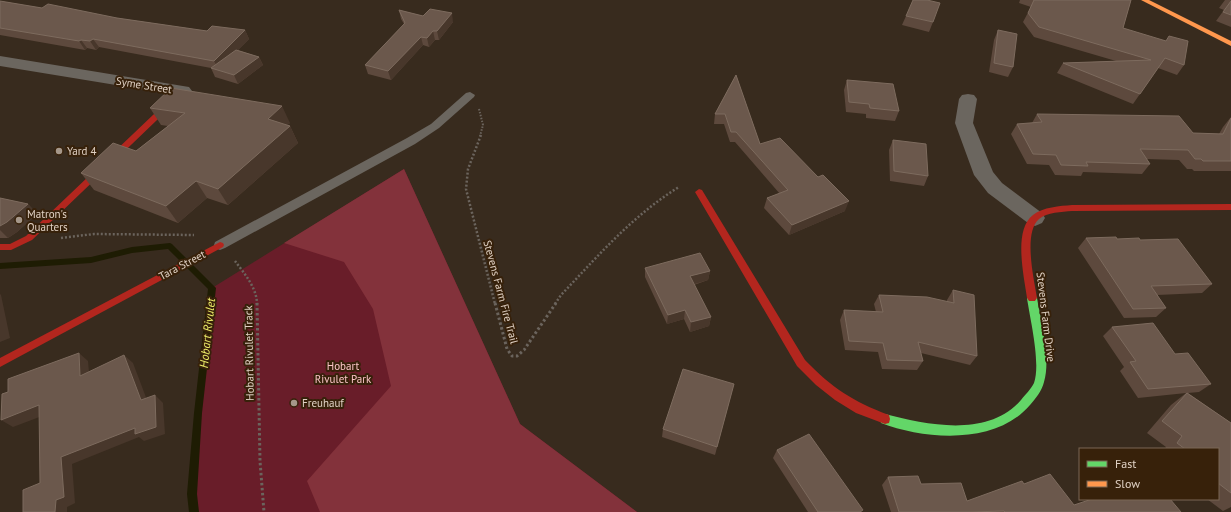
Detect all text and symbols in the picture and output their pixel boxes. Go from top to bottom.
street label: Syme Street [115,74,173,96]
place label: Yard 4 [67,144,96,158]
marker: Yard 4 [54,146,64,156]
place label: Matron's Quarters [27,207,68,234]
marker: Matron's Quarters [14,215,24,225]
street label: Stevens Farm Fire Trail [480,239,522,346]
street label: Tara Street [156,247,208,283]
street label: Stevens Farm Drive [1034,271,1059,363]
water label: Hobart Rivulet [196,296,218,369]
street label: Hobart Rivulet Track [241,304,257,401]
park label: Hobart Rivulet Park [315,359,372,386]
place label: Freuhauf [302,396,344,410]
marker: Freuhauf [289,398,299,408]
legend [1079,448,1219,500]
text: Fast [1115,456,1136,471]
text: Slow [1115,476,1140,491]

